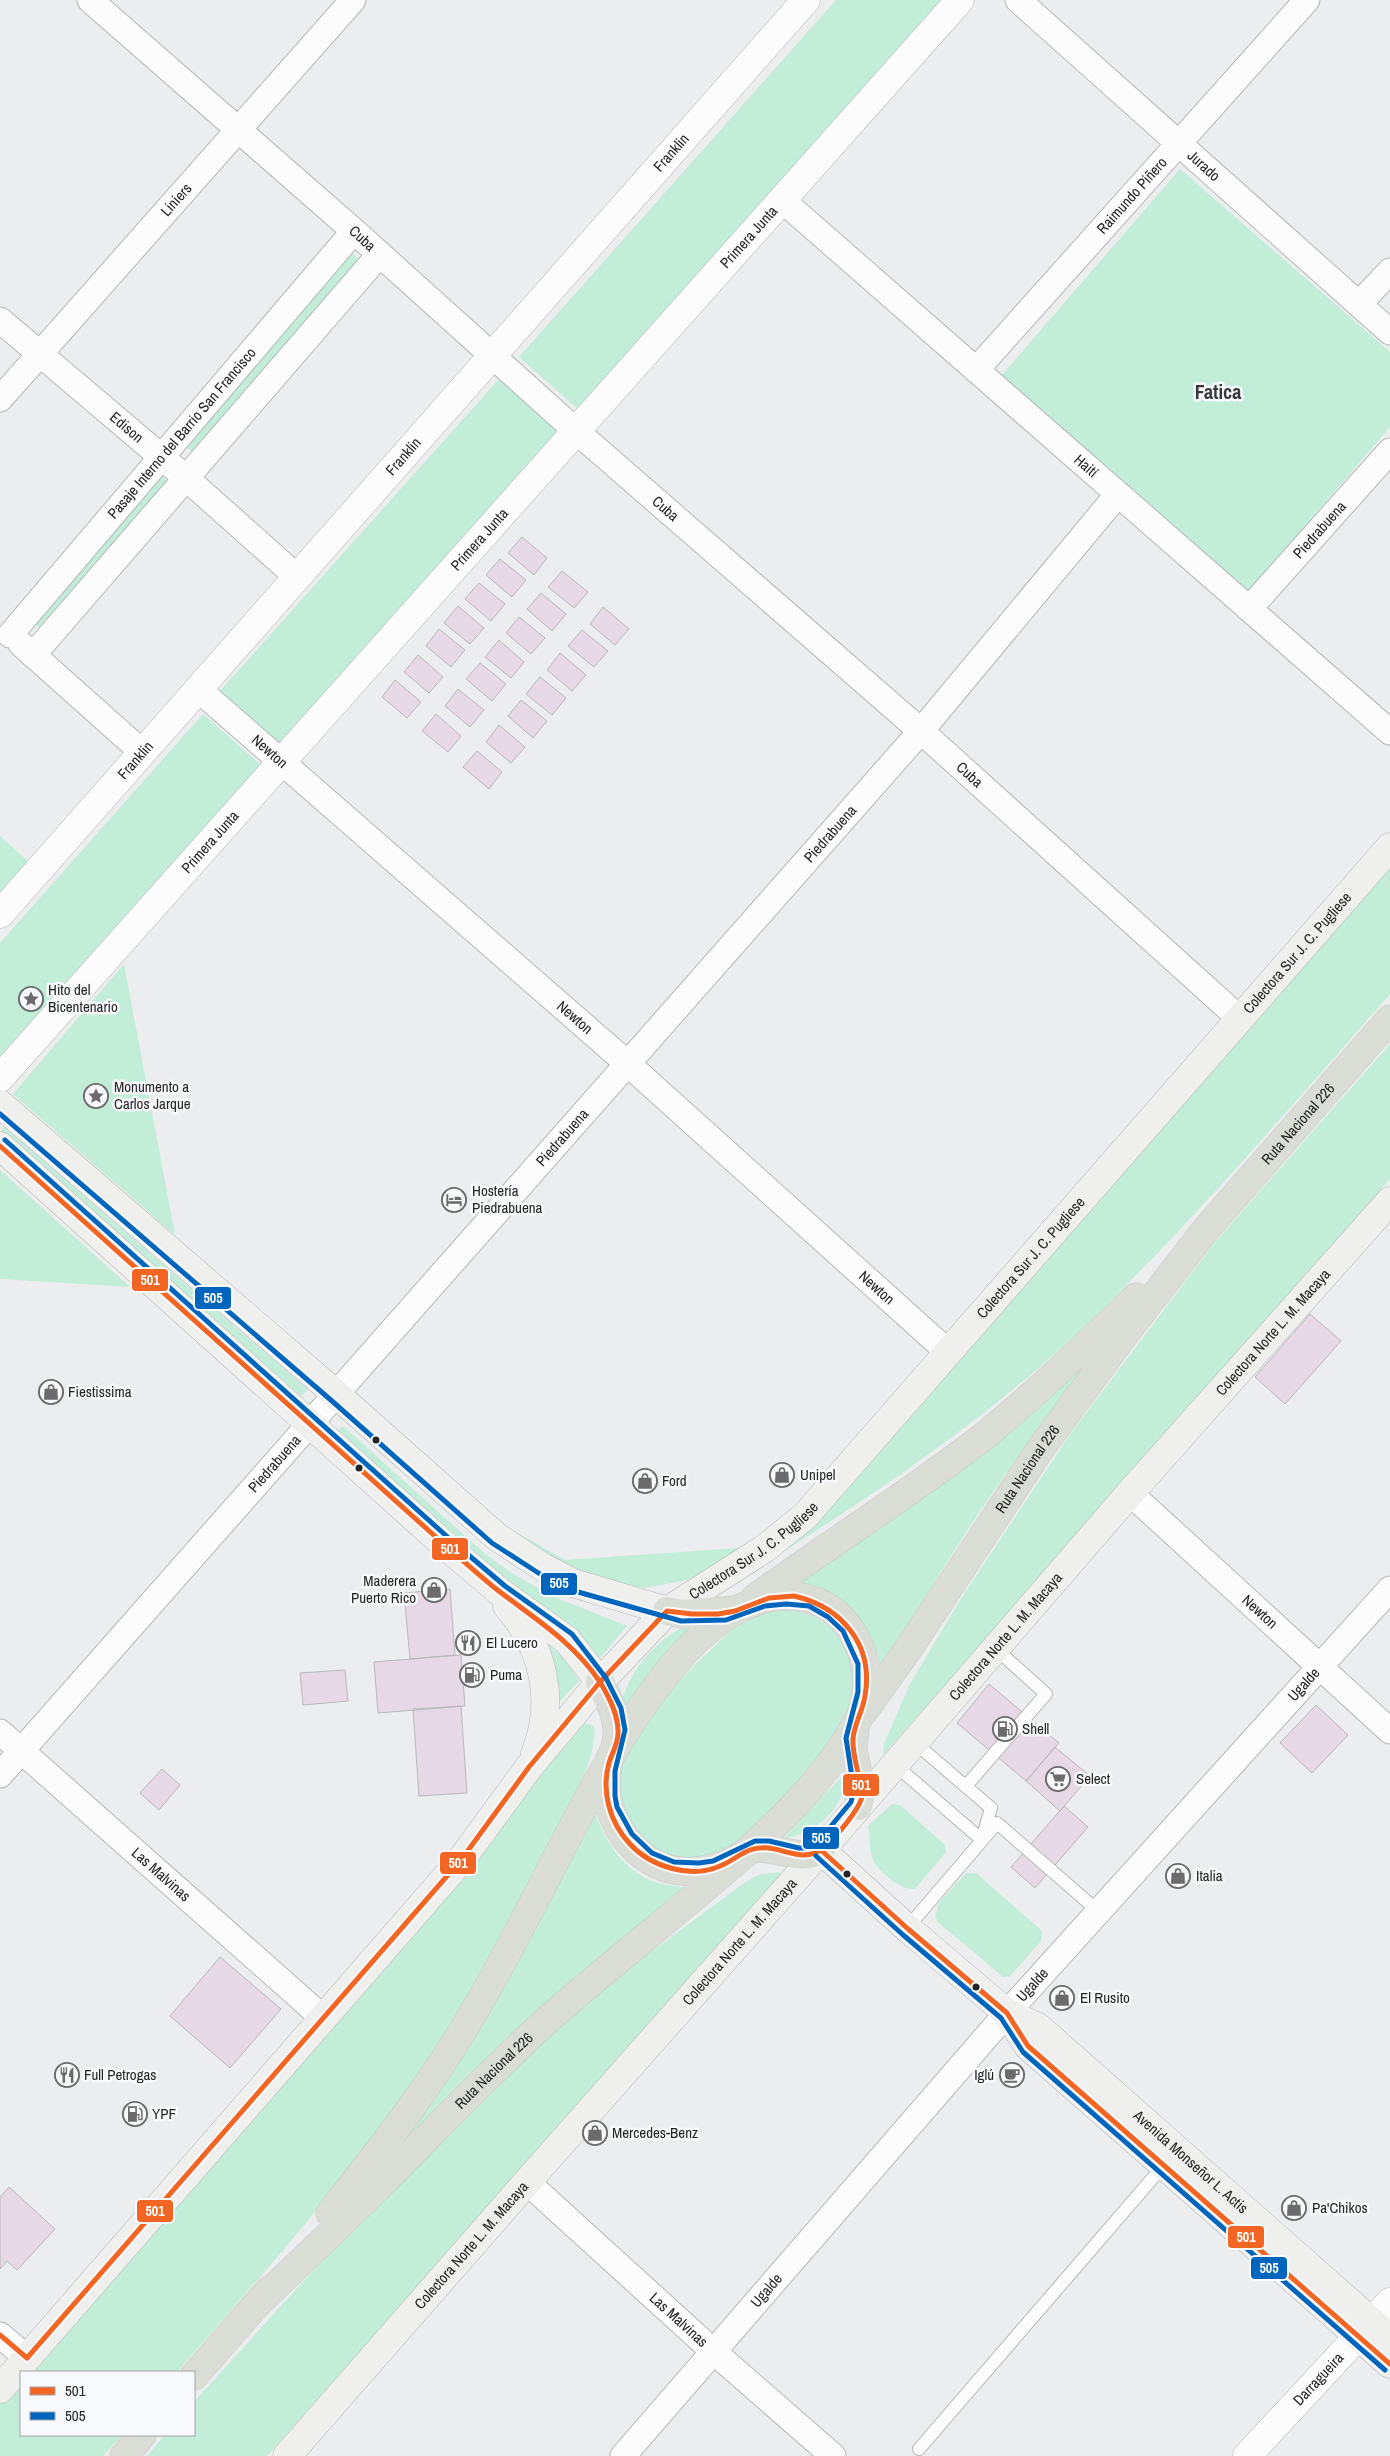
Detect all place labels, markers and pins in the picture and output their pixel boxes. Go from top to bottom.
place label: Hito del Bicentenario [48,979,118,1017]
place icon: Hito del Bicentenario [18,986,44,1012]
place label: Monumento a Carlos Jarque [114,1076,191,1114]
place icon: Monumento a Carlos Jarque [83,1083,109,1109]
place label: Hostería Piedrabuena [472,1180,543,1218]
hotel icon: Hostería Piedrabuena [441,1187,467,1213]
shop icon: Fiestissima [38,1379,64,1405]
place label: Fiestissima [68,1381,132,1402]
unlabelled marker [371,1435,381,1445]
shop icon: Unipel [769,1462,795,1488]
unlabelled marker [354,1463,364,1473]
place label: Unipel [800,1464,836,1485]
shop icon: Ford [632,1468,658,1494]
place label: Ford [662,1470,687,1491]
place label: Maderera Puerto Rico [351,1570,416,1608]
shop icon: Maderera Puerto Rico [421,1577,447,1603]
restaurant icon: El Lucero [455,1630,481,1656]
place label: El Lucero [486,1632,538,1653]
fuel station icon: Puma [459,1662,485,1688]
place label: Puma [490,1664,522,1685]
fuel station icon: Shell [992,1716,1018,1742]
place label: Shell [1022,1718,1049,1739]
supermarket icon: Select [1045,1766,1071,1792]
place label: Select [1076,1768,1111,1789]
shop icon: Italia [1165,1863,1191,1889]
place label: Italia [1196,1865,1223,1886]
unlabelled marker [842,1869,852,1879]
unlabelled marker [971,1982,981,1992]
shop icon: El Rusito [1049,1985,1075,2011]
place label: El Rusito [1080,1987,1130,2008]
restaurant icon: Full Petrogas [54,2062,80,2088]
cafe icon: Iglú [999,2062,1025,2088]
place label: Full Petrogas [84,2064,156,2085]
place label: Iglú [974,2064,994,2085]
fuel station icon: YPF [122,2101,148,2127]
place label: YPF [152,2103,176,2124]
shop icon: Mercedes-Benz [582,2120,608,2146]
place label: Mercedes-Benz [612,2122,698,2143]
shop icon: Pa'Chikos [1281,2195,1307,2221]
place label: Pa'Chikos [1312,2197,1368,2218]

